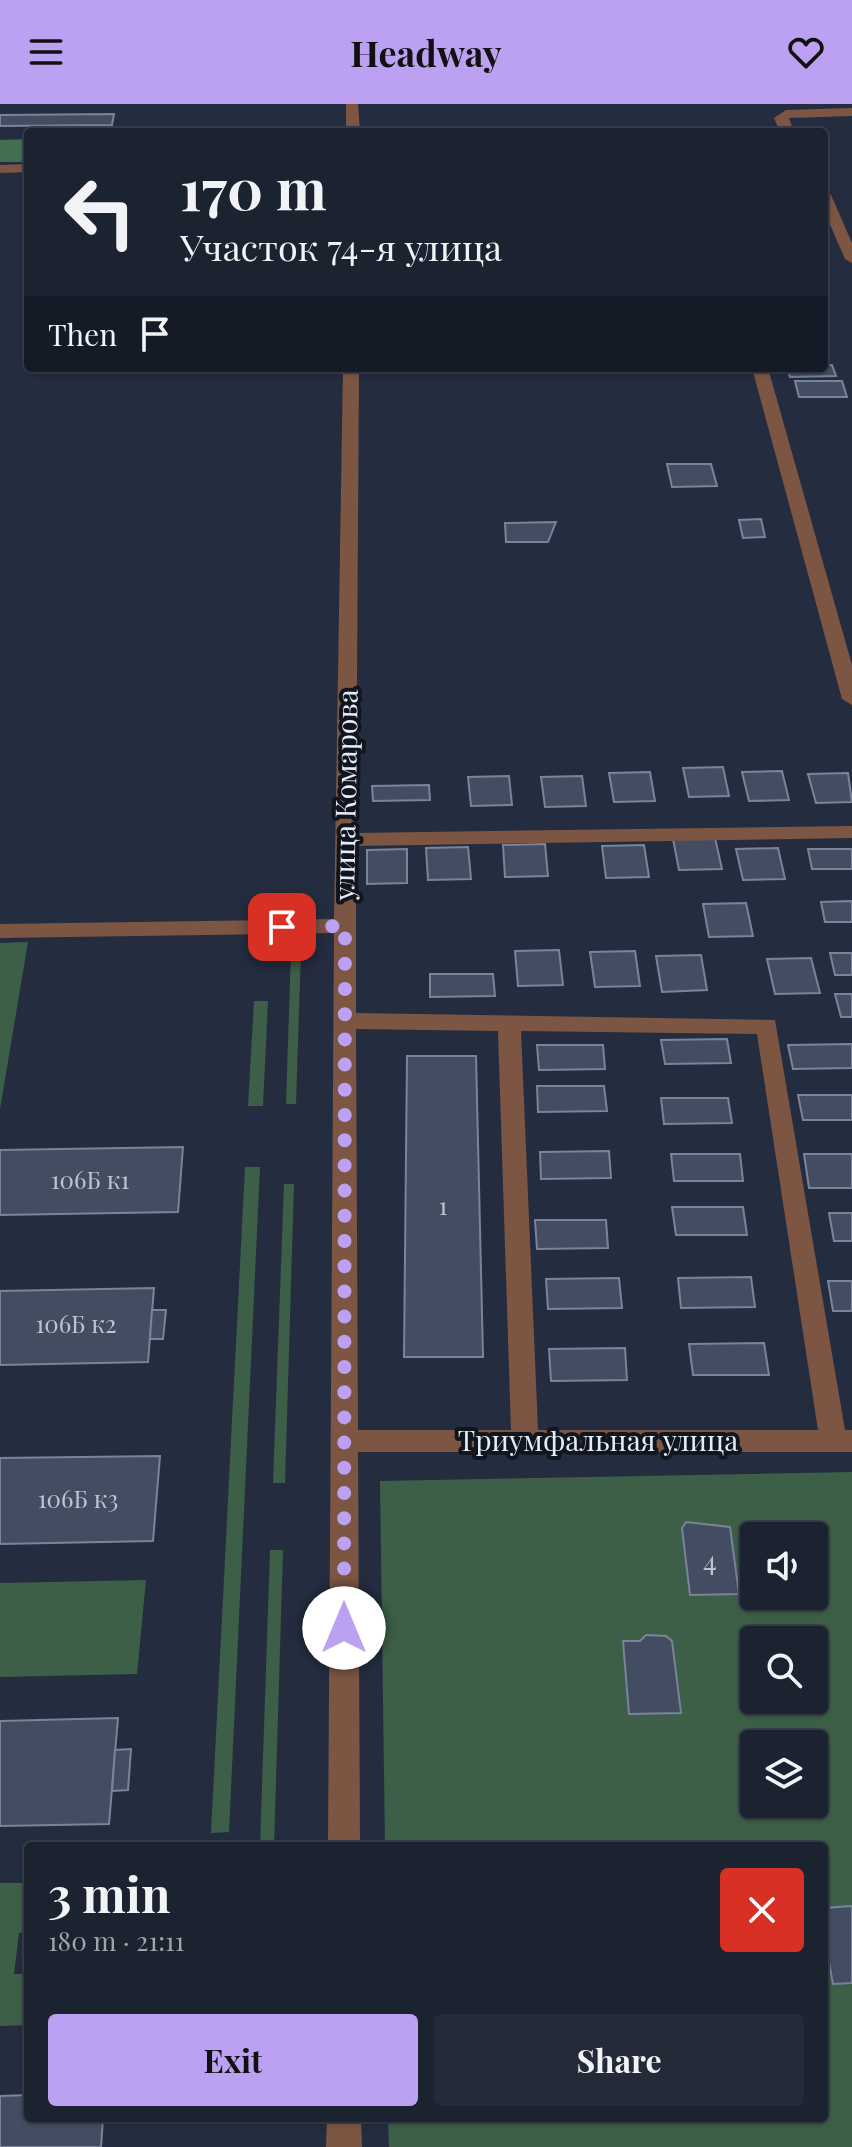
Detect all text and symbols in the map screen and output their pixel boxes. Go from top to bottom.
text: Headway [350,28,502,76]
icon: menu [24,30,68,74]
icon: heart [784,30,828,74]
text: 170 m [180,150,327,225]
icon: left [48,160,152,264]
text: Участок 74-я улица [180,222,502,270]
icon: arrive [133,312,177,356]
text: Then [48,314,117,354]
street label: улица Комарова [324,689,365,902]
pin [248,893,316,961]
icon: arrive [260,905,304,949]
house number: 106Б к1 [51,1163,129,1195]
house number: 1 [439,1189,448,1221]
house number: 106Б к2 [35,1307,117,1339]
street label: Триумфальная улица [458,1421,738,1458]
house number: 106Б к3 [38,1482,118,1514]
map controls [740,1522,828,1818]
button: sound [740,1522,828,1610]
house number: 4 [703,1541,717,1578]
position arrow [302,1586,386,1670]
button: search [740,1626,828,1714]
button: layers [740,1730,828,1818]
text: 3 min [48,1861,170,1925]
button: close [720,1868,804,1952]
text: 180 m · 21:11 [48,1923,184,1958]
button: Exit [48,2014,418,2106]
button: Share [434,2014,804,2106]

